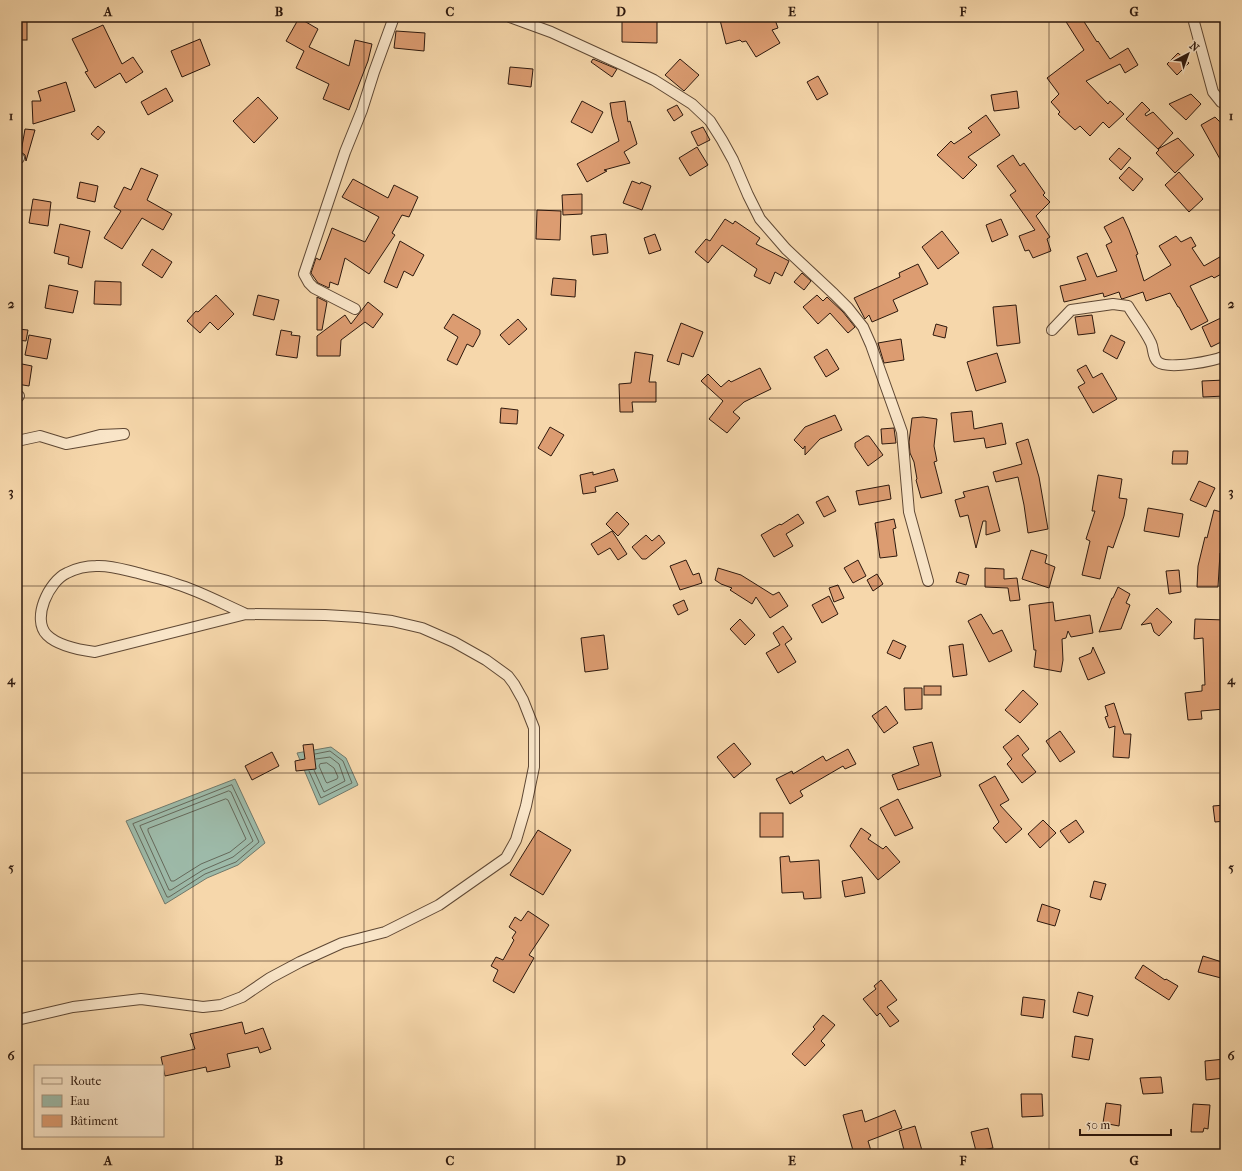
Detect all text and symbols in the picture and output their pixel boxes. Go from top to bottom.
text: A [103,4,113,19]
text: B [275,4,284,19]
text: C [446,4,455,19]
text: D [616,4,626,19]
text: E [788,4,796,19]
text: F [959,4,967,19]
text: G [1129,4,1139,19]
north arrow [1168,34,1208,74]
text: N [1187,39,1202,55]
text: 1 [9,108,14,123]
text: 1 [1229,108,1234,123]
text: 2 [8,296,15,311]
text: 2 [1228,296,1235,311]
text: 3 [8,484,14,500]
text: 3 [1228,484,1234,500]
text: 4 [6,672,16,688]
text: 4 [1226,672,1236,688]
text: 5 [8,860,14,875]
text: 5 [1228,860,1234,875]
text: 6 [7,1048,15,1063]
text: 6 [1227,1048,1235,1063]
legend [34,1065,164,1137]
text: Route [70,1074,102,1088]
text: Eau [70,1094,90,1108]
scale bar [1080,1111,1171,1137]
text: Bâtiment [70,1114,119,1128]
text: 50 m [1086,1118,1110,1132]
text: A [103,1153,113,1168]
text: B [275,1153,284,1168]
text: C [446,1153,455,1168]
text: D [616,1153,626,1168]
text: E [788,1153,796,1168]
text: F [959,1153,967,1168]
text: G [1129,1153,1139,1168]

